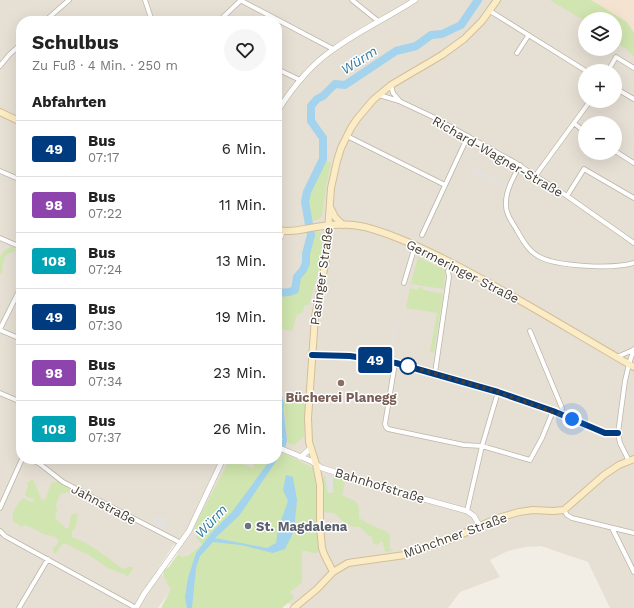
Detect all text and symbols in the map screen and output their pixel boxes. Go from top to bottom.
map controls [578,12,622,160]
button: layers [578,12,622,56]
button: heart [224,29,266,71]
text: Schulbus [32,31,119,54]
water label: Würm [338,42,380,78]
text: Zu Fuß · 4 Min. · 250 m [32,58,178,73]
button: + [578,64,622,108]
text: Abfahrten [32,93,106,111]
street label: Richard-Wagner-Straße [430,113,566,200]
button: − [578,116,622,160]
text: Bus [88,132,116,150]
text: 6 Min. [222,140,266,158]
text: 49 [45,141,63,157]
text: 07:17 [88,150,119,165]
text: Bus [88,188,116,206]
text: 11 Min. [219,196,266,214]
text: 98 [45,197,63,213]
text: 07:22 [88,206,122,221]
street label: Pasinger Straße [307,226,336,326]
street label: Germeringer Straße [404,236,522,306]
text: Bus [88,244,116,262]
text: 13 Min. [216,252,266,270]
text: 108 [42,253,66,269]
text: 07:24 [88,262,122,277]
text: Bus [88,300,116,318]
text: 19 Min. [216,308,266,326]
text: 49 [45,309,63,325]
text: 07:30 [88,318,123,333]
line badge: 49 [357,347,393,373]
text: 49 [366,352,384,368]
text: Bus [88,356,116,374]
unlabelled marker [399,357,417,375]
text: 23 Min. [213,364,266,382]
text: 98 [45,365,63,381]
text: 07:34 [88,374,123,389]
marker: Bücherei Planegg [336,378,346,388]
place label: Bücherei Planegg [285,390,397,405]
your location [562,409,582,429]
text: Bus [88,412,116,430]
text: 26 Min. [213,420,266,438]
text: 108 [42,421,66,437]
text: 07:37 [88,430,121,445]
street label: Bahnhofstraße [333,465,427,506]
street label: Jahnstraße [69,481,139,528]
water label: Würm [192,501,230,541]
street label: Münchner Straße [401,510,509,561]
place label: St. Magdalena [256,519,348,534]
marker: St. Magdalena [243,521,253,531]

